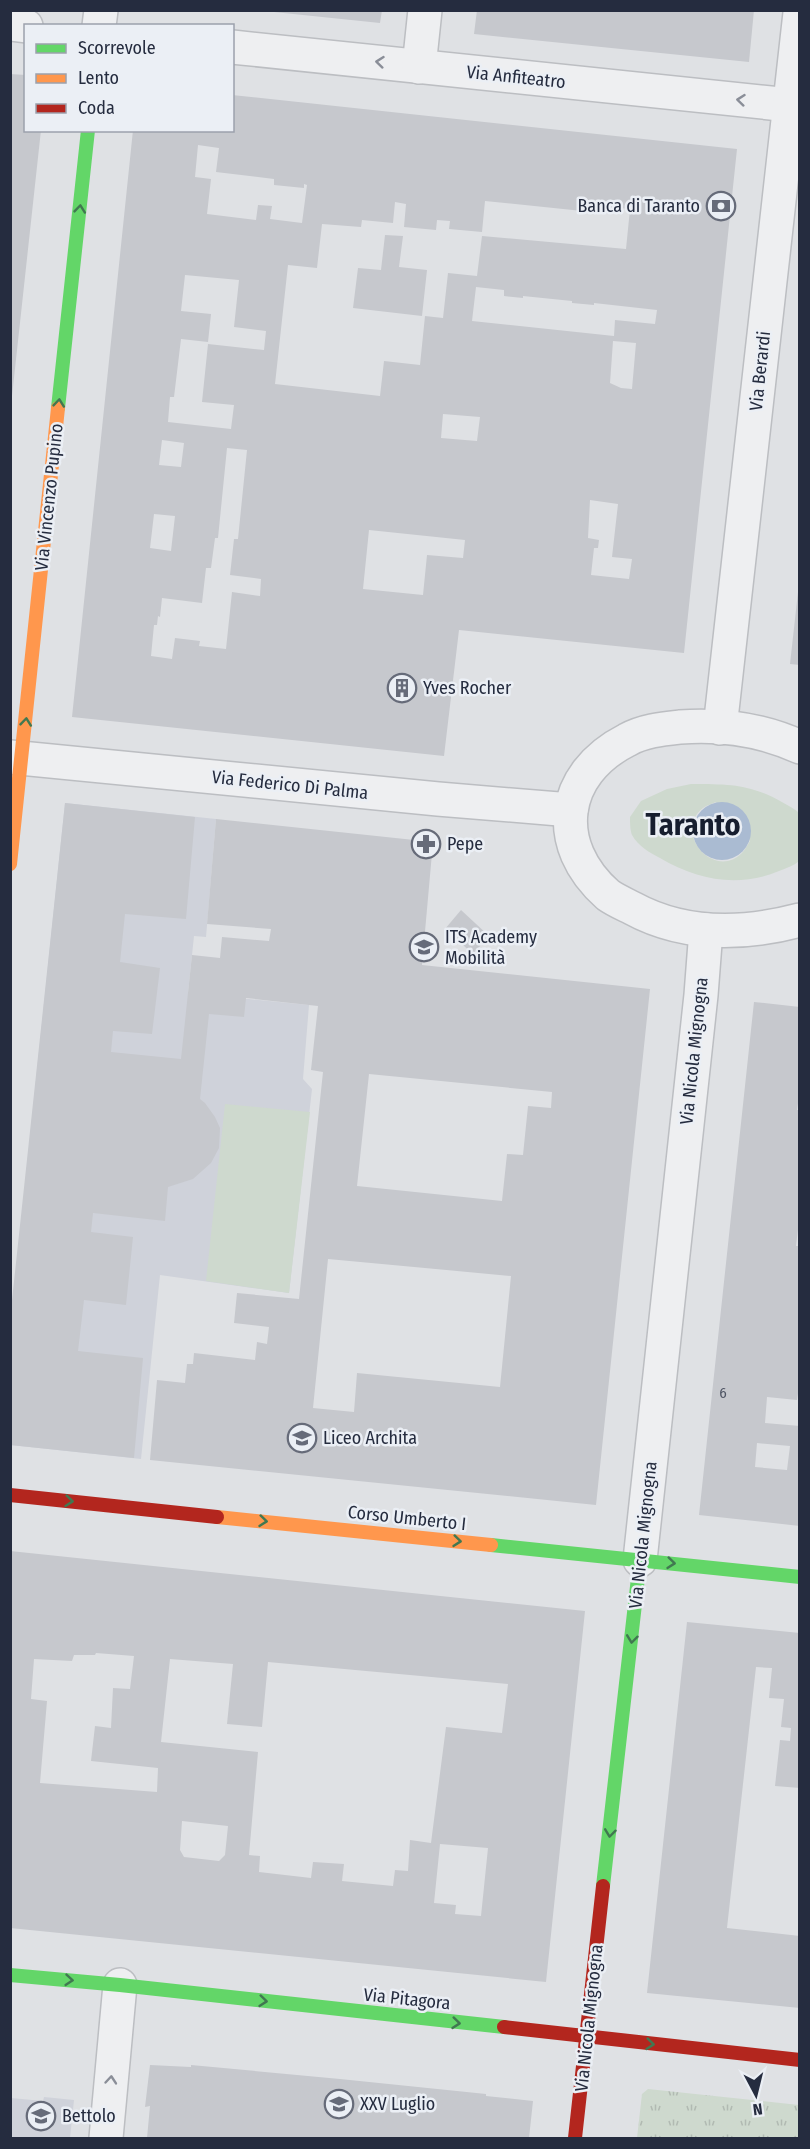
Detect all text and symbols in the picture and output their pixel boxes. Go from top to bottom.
legend [24,24,234,132]
text: Scorrevole [78,37,156,59]
one-way arrow [376,57,385,69]
street label: Via Anfiteatro [465,61,567,93]
text: Lento [78,67,119,89]
one-way arrow [737,94,746,107]
text: Coda [78,97,115,119]
bank icon: Banca di Taranto [705,190,737,222]
place label: Banca di Taranto [577,195,700,217]
one-way arrow [73,204,86,213]
street label: Via Berardi [745,330,775,412]
one-way arrow [52,398,65,407]
street label: Via Vincenzo Pupino [30,422,68,572]
building icon: Yves Rocher [386,672,418,704]
place label: Yves Rocher [423,677,512,699]
one-way arrow [19,718,31,727]
street label: Via Federico Di Palma [211,766,369,804]
district label: Taranto [646,807,740,843]
pharmacy icon: Pepe [410,828,442,860]
place label: Pepe [447,833,483,855]
place label: ITS Academy Mobilità [445,926,537,969]
school or university icon: ITS Academy Mobilità [408,931,440,963]
street label: Via Nicola Mignogna [675,976,713,1126]
house number: 6 [719,1384,727,1402]
school or university icon: Liceo Archita [286,1422,318,1454]
place label: Liceo Archita [323,1427,417,1449]
street label: Via Nicola Mignogna [624,1460,662,1610]
one-way arrow [64,1494,73,1507]
street label: Corso Umberto I [347,1501,467,1535]
one-way arrow [258,1514,267,1527]
one-way arrow [452,1534,461,1547]
one-way arrow [667,1557,676,1569]
one-way arrow [626,1635,638,1644]
one-way arrow [604,1828,616,1838]
street label: Via Nicola Mignogna [570,1943,608,2093]
one-way arrow [64,1973,73,1986]
street label: Via Pitagora [362,1983,452,2015]
one-way arrow [258,1994,267,2007]
one-way arrow [452,2016,461,2028]
one-way arrow [646,2037,655,2049]
north arrow [726,2065,786,2125]
one-way arrow [104,2076,117,2085]
school or university icon: XXV Luglio [323,2088,355,2120]
place label: XXV Luglio [360,2093,435,2115]
text: N [752,2099,764,2119]
school or university icon: Bettolo [25,2100,57,2132]
place label: Bettolo [62,2105,116,2127]

